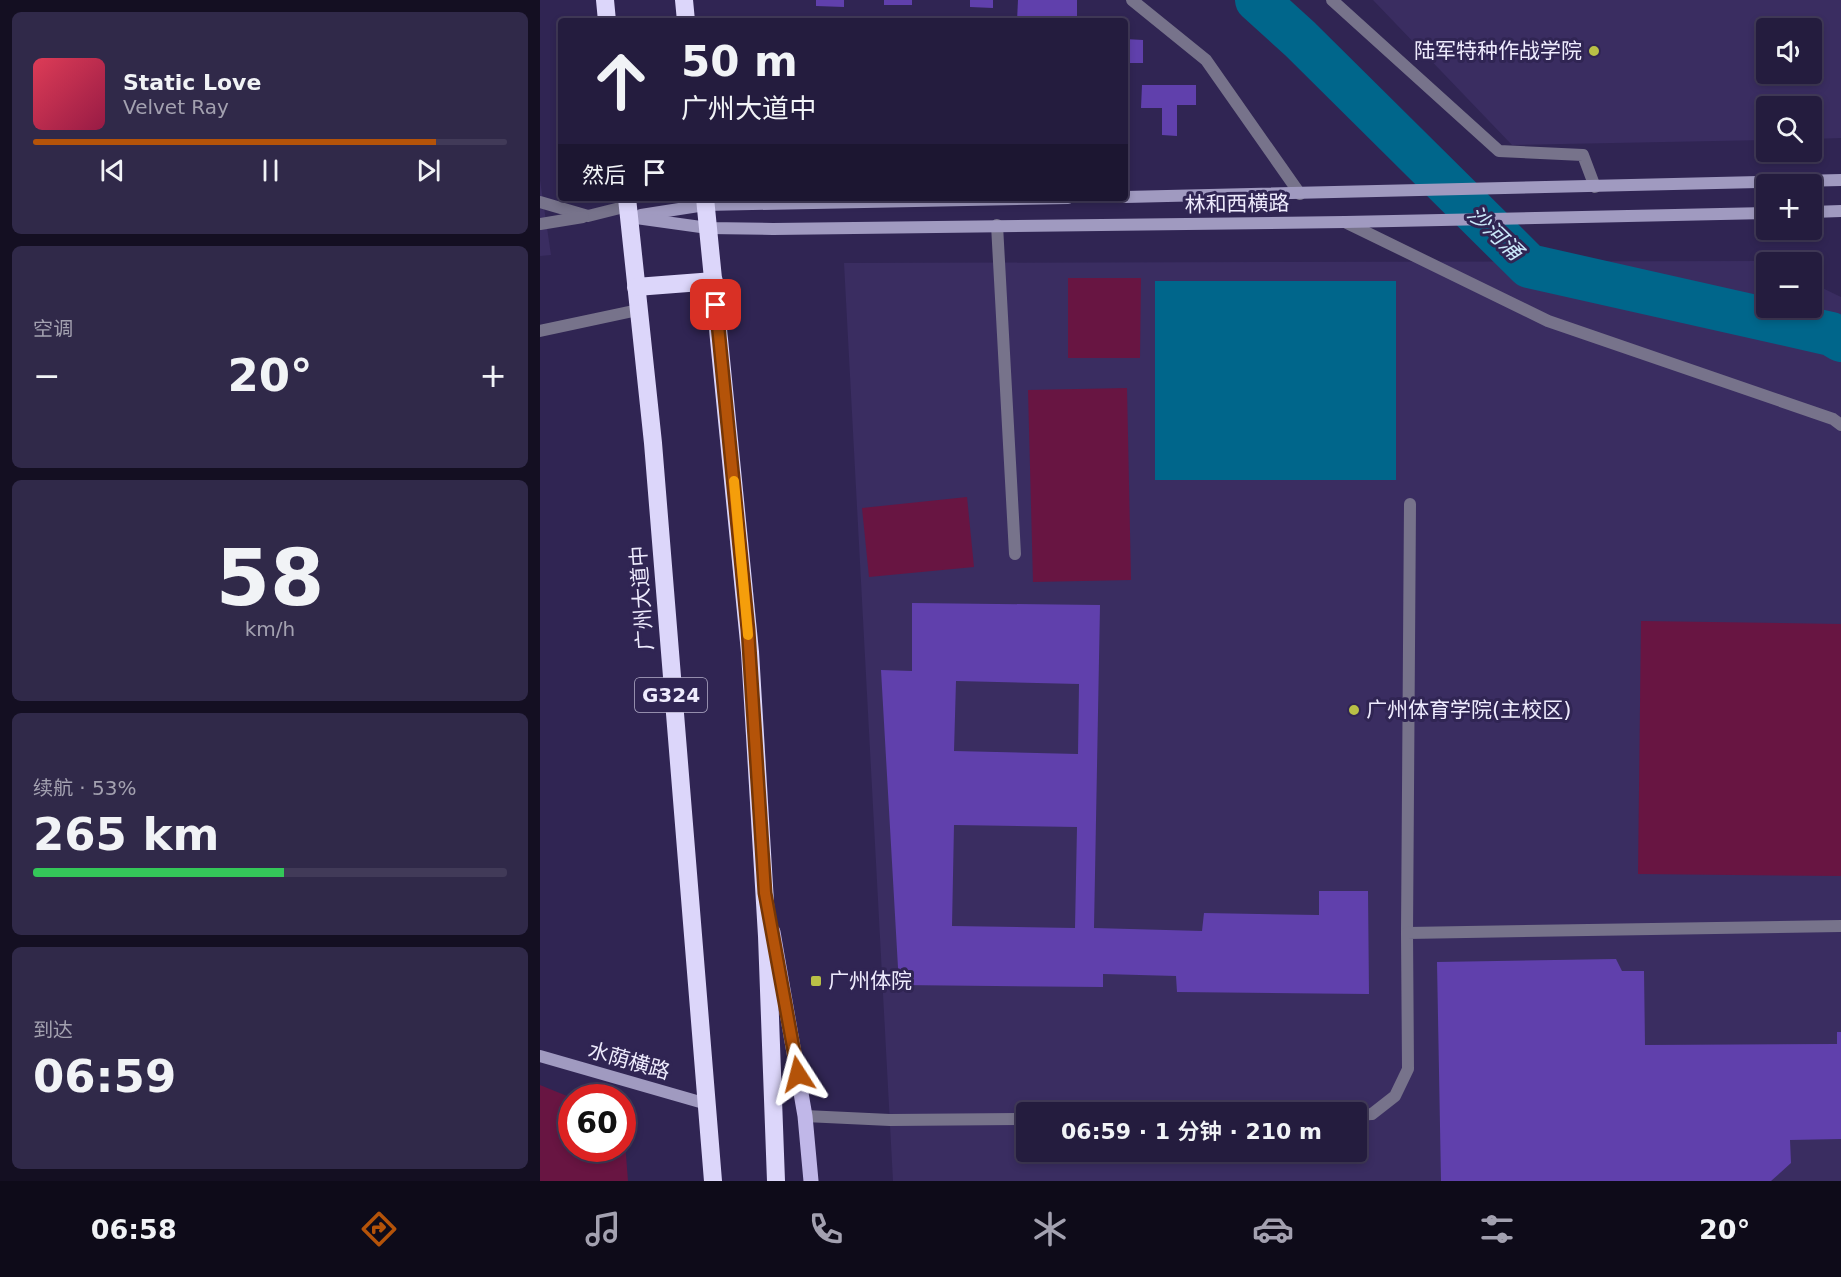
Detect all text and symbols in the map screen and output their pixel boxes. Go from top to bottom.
map controls [1756,18,1822,318]
button: sound [1756,18,1822,84]
text: 50 m [681,37,798,86]
place label: 陆军特种作战学院 [1414,39,1582,63]
icon: ahead [582,42,660,120]
marker: 陆军特种作战学院 [1587,44,1601,58]
text: Static Love [123,70,261,95]
text: 广州大道中 [681,93,816,124]
text: Velvet Ray [123,95,229,119]
button: search [1756,96,1822,162]
icon: previous [96,154,129,187]
icon: pause [254,154,287,187]
icon: next [412,154,445,187]
icon: arrive [638,156,671,189]
text: 然后 [582,163,626,188]
button: + [1756,174,1822,240]
street label: 林和西横路 [1184,191,1290,217]
water label: 沙河涌 [1463,201,1530,267]
button: − [1756,252,1822,318]
pin [690,279,741,330]
icon: arrive [699,288,732,321]
text: 空调 [33,317,73,341]
text: 20° [227,349,313,402]
text: − [33,356,61,395]
text: + [479,356,507,395]
text: 58 [216,533,324,623]
street label: 广州大道中 [626,545,658,651]
text: km/h [245,617,295,641]
road number: G324 [635,678,707,712]
place label: 广州体育学院(主校区) [1366,698,1571,722]
marker: 广州体育学院(主校区) [1347,703,1361,717]
text: 续航 · 53% [33,776,137,800]
text: 265 km [33,808,219,861]
place label: 广州体院 [828,969,912,993]
marker: 广州体院 [809,974,823,988]
text: 到达 [33,1018,73,1042]
street label: 水荫横路 [585,1038,673,1084]
position arrow [766,1042,830,1106]
text: 06:59 [33,1050,176,1103]
speed limit sign: 60 [558,1084,636,1162]
text: 06:59 · 1 分钟 · 210 m [1061,1119,1322,1144]
icon: directions [358,1208,400,1250]
icon: music [582,1208,624,1250]
icon: phone [805,1208,847,1250]
icon: climate [1029,1208,1071,1250]
icon: car [1252,1208,1294,1250]
icon: filters [1476,1208,1518,1250]
text: 06:58 [91,1214,177,1245]
text: 20° [1699,1214,1750,1245]

